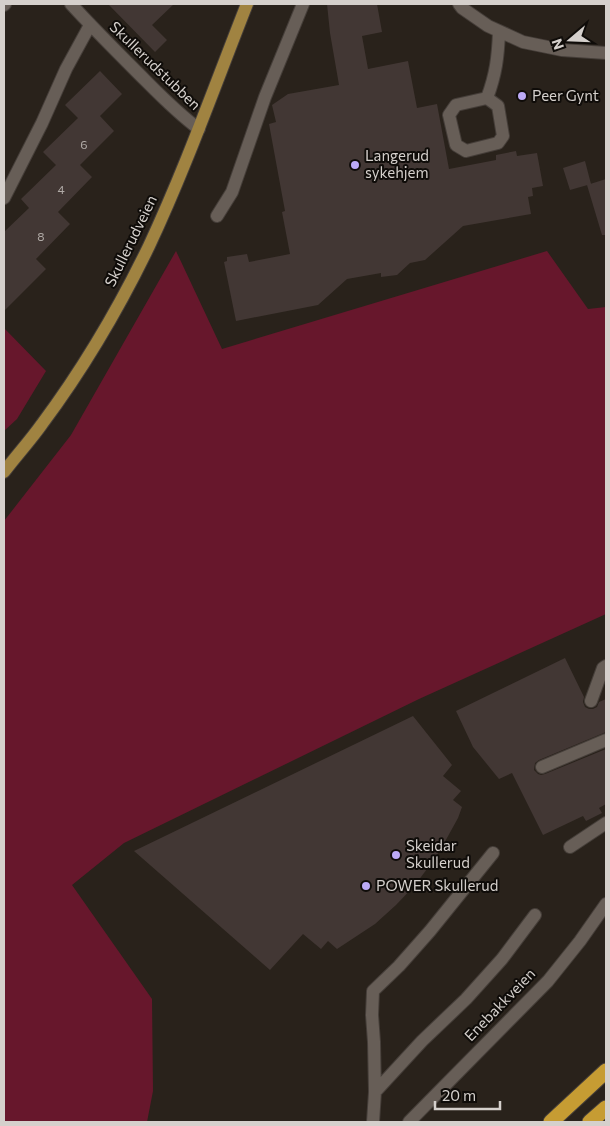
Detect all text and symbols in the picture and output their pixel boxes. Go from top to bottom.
north arrow [545,15,595,65]
street label: Skullerudstubben [106,17,205,113]
text: N [547,37,567,52]
place label: Peer Gynt [532,86,599,104]
marker: Peer Gynt [516,90,528,102]
house number: 6 [80,137,88,151]
place label: Langerud sykehjem [365,146,429,181]
marker: Langerud sykehjem [349,159,361,171]
house number: 4 [57,182,65,196]
street label: Skullerudveien [100,192,160,289]
house number: 8 [37,229,45,243]
place label: Skeidar Skullerud [406,836,470,871]
marker: Skeidar Skullerud [390,849,402,861]
place label: POWER Skullerud [376,876,498,894]
marker: POWER Skullerud [360,880,372,892]
street label: Enebakkveien [460,964,538,1044]
scale bar [435,1078,500,1110]
text: 20 m [442,1086,476,1104]

